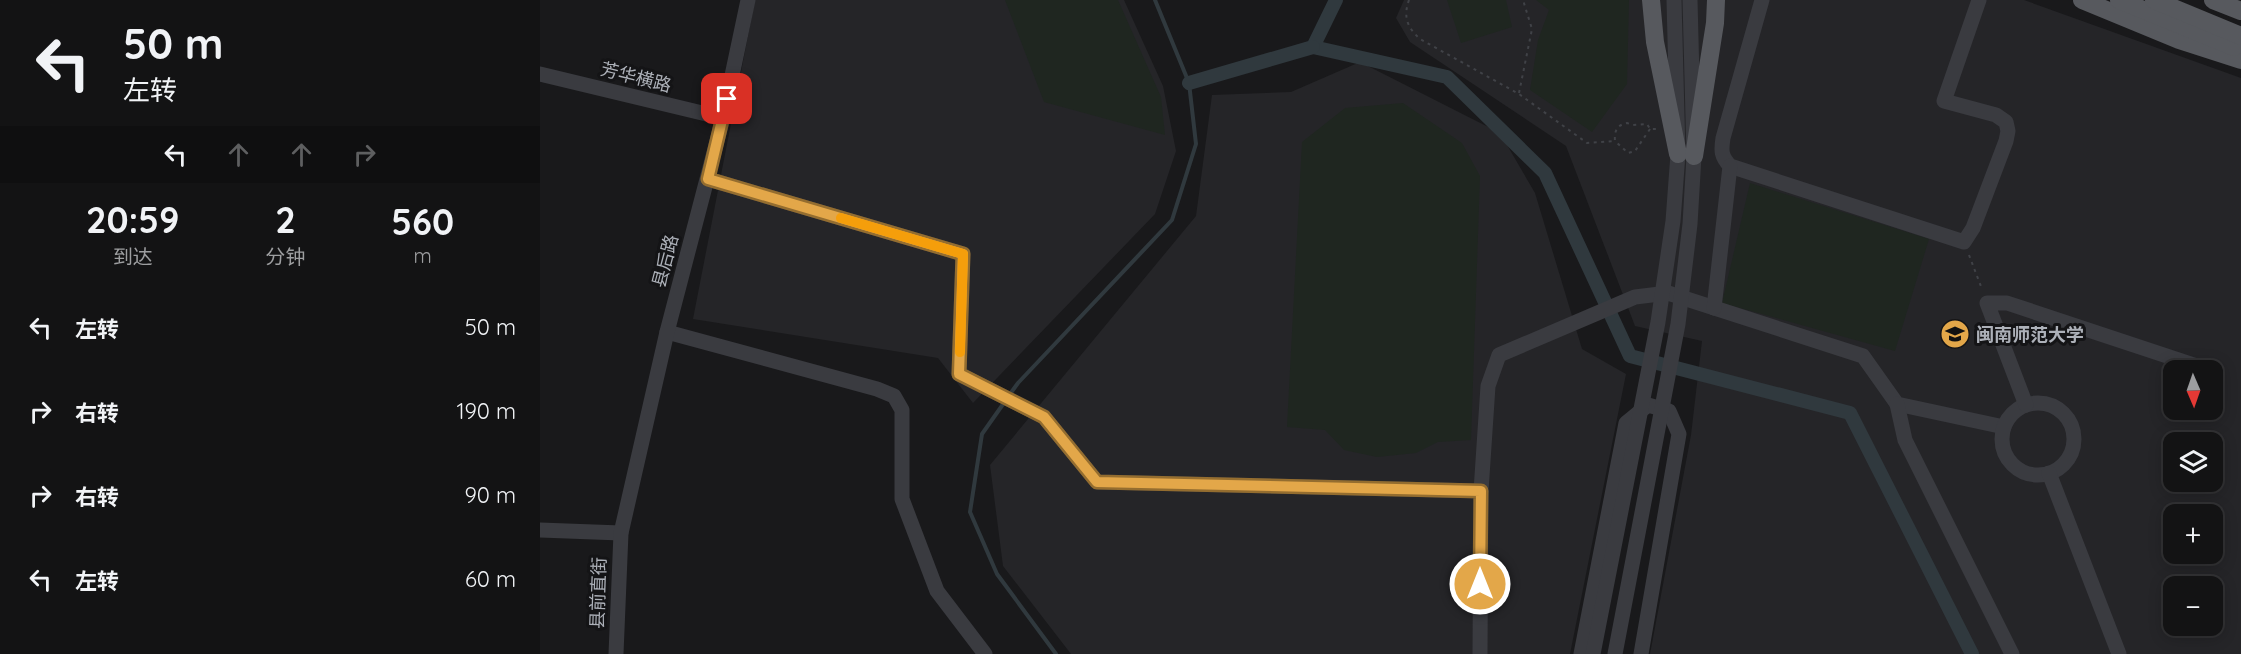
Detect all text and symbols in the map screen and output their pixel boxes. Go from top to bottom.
text: 50 m [123,17,223,70]
icon: left [24,24,102,102]
street label: 芳华横路 [598,57,674,97]
text: 左转 [123,73,177,107]
pin [701,73,752,124]
icon: arrive [710,82,743,115]
icon: left [159,138,192,171]
icon: ahead [222,138,255,171]
icon: ahead [285,138,318,171]
icon: right [348,138,381,171]
text: 20:59 [86,197,180,242]
text: 2 [275,197,296,242]
text: 560 [391,199,454,244]
street label: 县后路 [647,232,683,290]
text: m [414,243,432,268]
text: 到达 [113,244,153,269]
text: 分钟 [265,244,305,269]
icon: left [24,311,57,344]
text: 50 m [465,313,516,341]
text: 左转 [75,315,119,343]
school or university icon: 闽南师范大学 [1939,318,1971,350]
place label: 闽南师范大学 [1976,323,2084,346]
north arrow [2163,360,2223,420]
map controls [2163,360,2223,636]
icon: right [24,395,57,428]
text: 190 m [456,397,516,425]
text: 右转 [75,399,119,427]
button: layers [2163,432,2223,492]
icon: right [24,479,57,512]
text: 90 m [465,481,516,509]
text: 右转 [75,483,119,511]
button: + [2163,504,2223,564]
position arrow [1448,552,1512,616]
street label: 县前直街 [585,557,611,629]
icon: left [24,563,57,596]
text: 60 m [465,565,516,593]
text: 左转 [75,567,119,595]
button: − [2163,576,2223,636]

